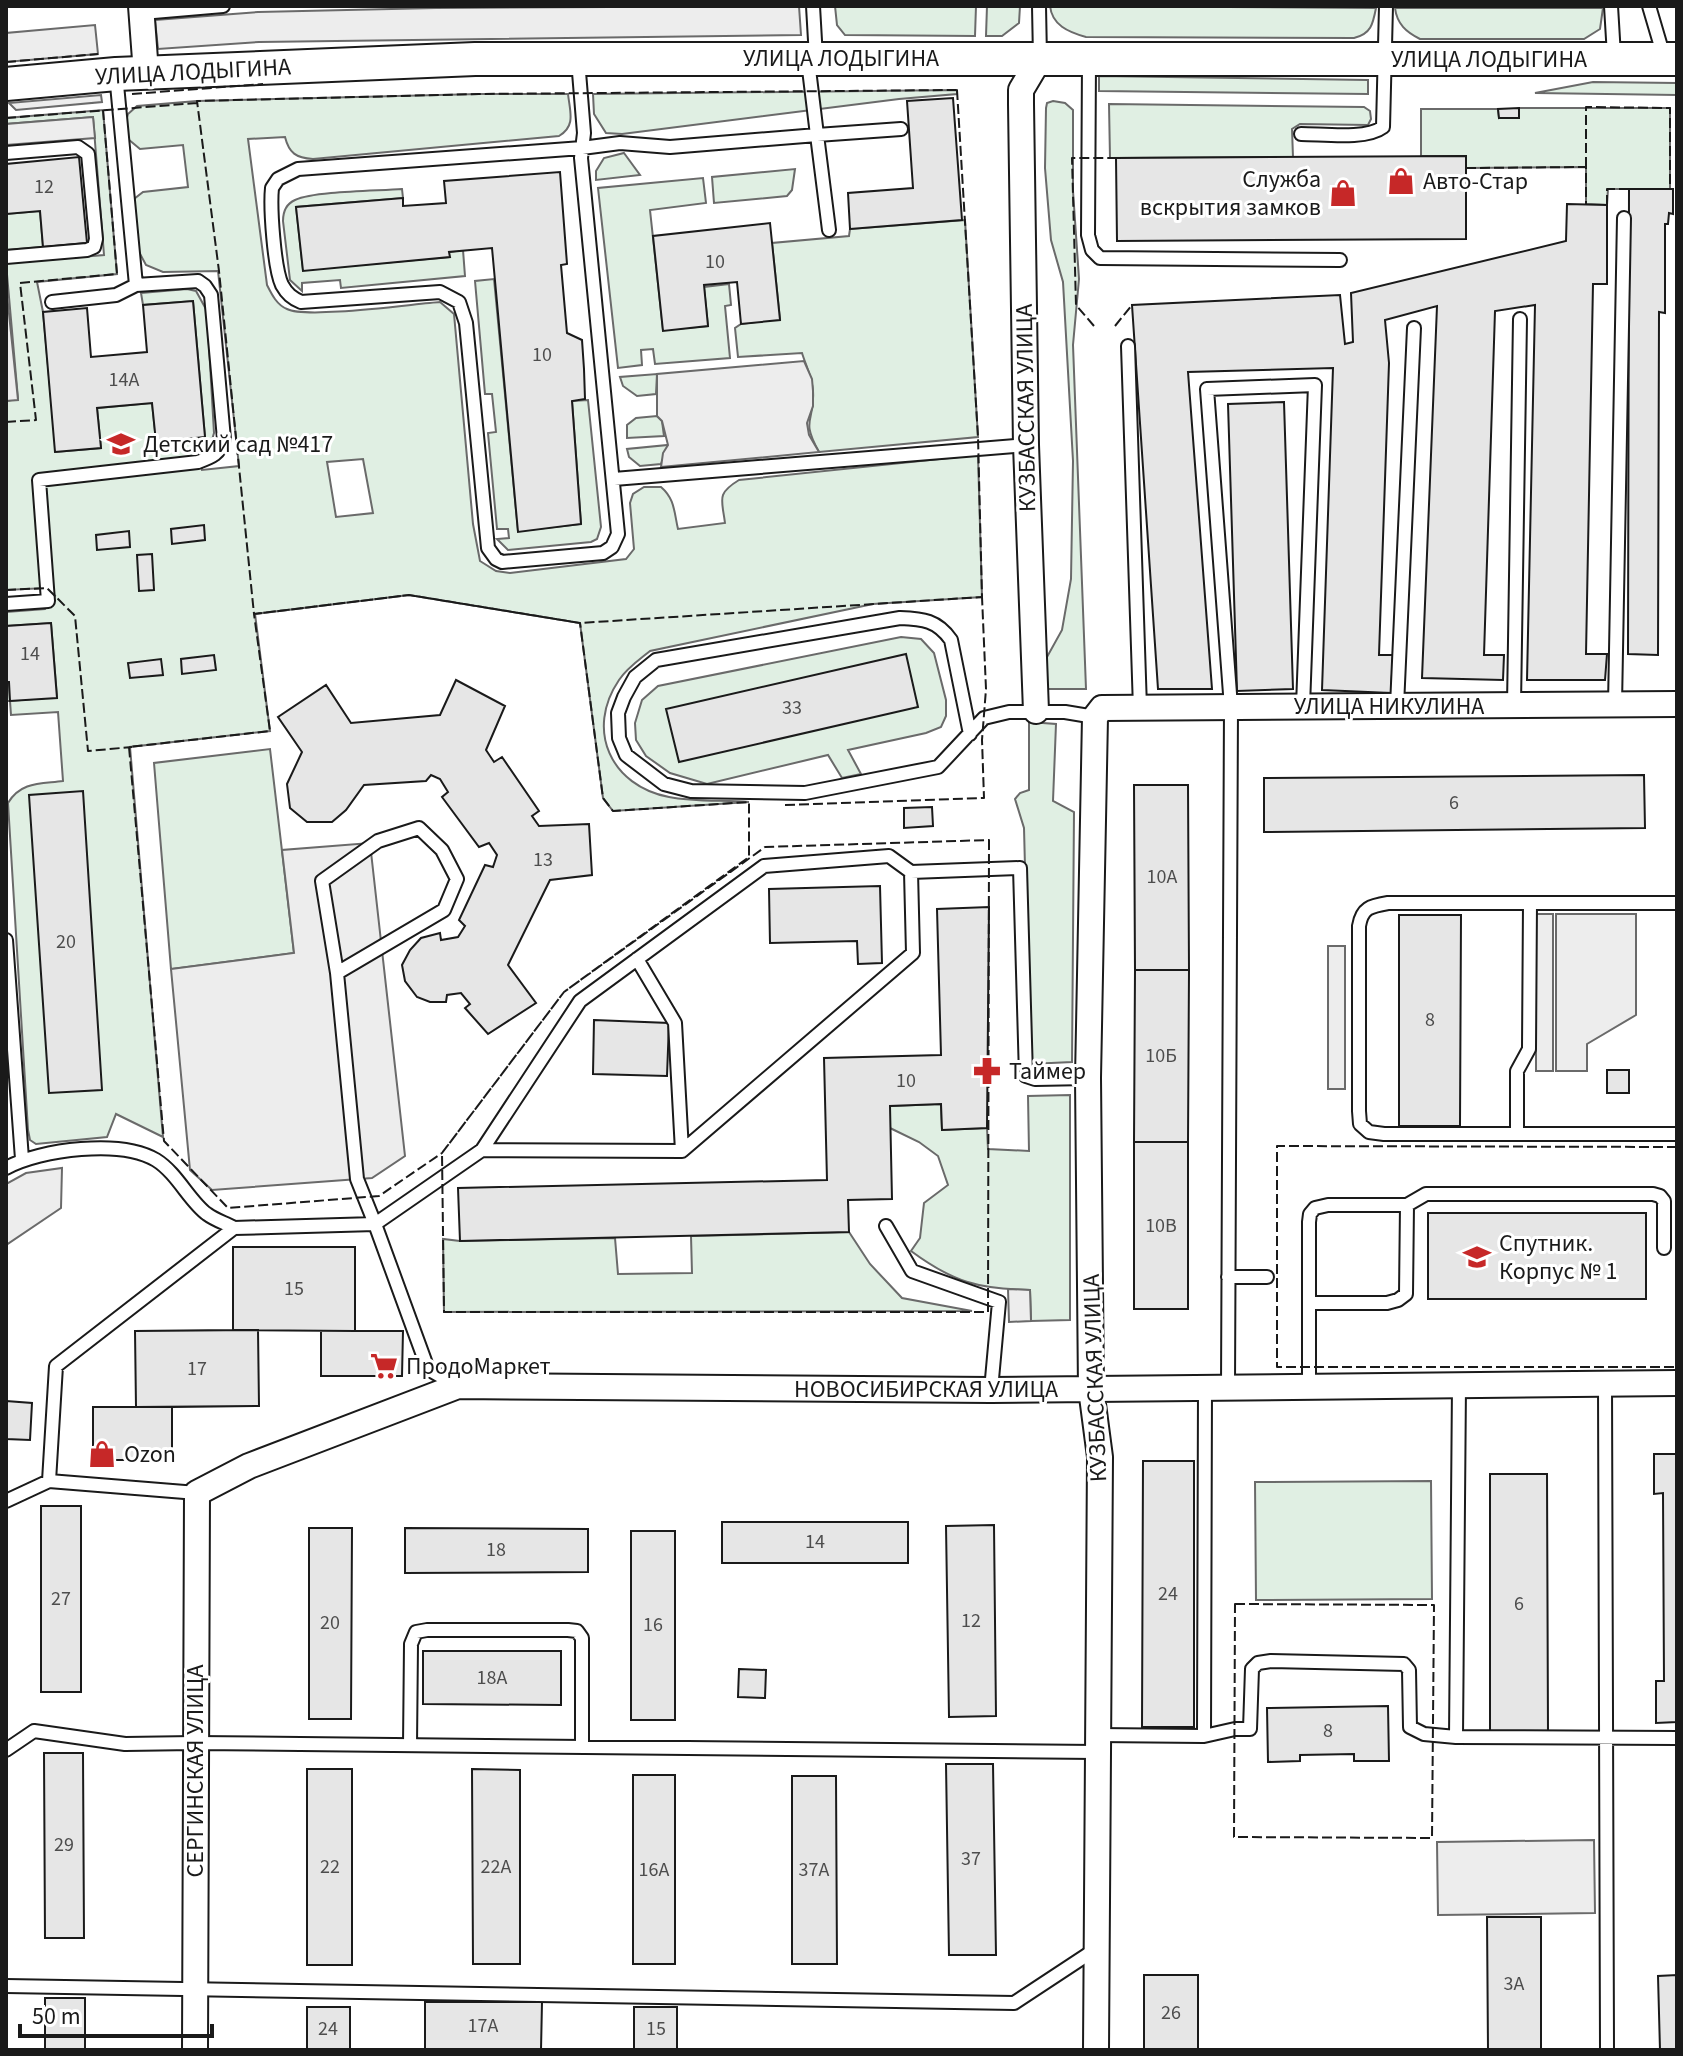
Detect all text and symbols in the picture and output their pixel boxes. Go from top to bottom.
street label: УЛИЦА ЛОДЫГИНА [743,41,939,76]
street label: УЛИЦА ЛОДЫГИНА [1391,42,1587,77]
street label: УЛИЦА ЛОДЫГИНА [94,49,292,95]
place label: Служба вскрытия замков [1140,162,1321,225]
place label: Авто-Стар [1423,164,1528,199]
shop icon: Авто-Стар [1386,166,1416,196]
house number: 12 [34,173,54,201]
shop icon: Служба вскрытия замков [1328,178,1358,208]
house number: 10 [705,248,725,276]
street label: КУЗБАССКАЯ УЛИЦА [1007,304,1045,512]
house number: 10 [532,341,552,369]
house number: 14А [109,366,139,394]
place label: Детский сад №417 [143,427,333,462]
school or university icon: Детский сад №417 [106,429,136,459]
house number: 14 [20,640,40,668]
street label: УЛИЦА НИКУЛИНА [1294,689,1484,724]
house number: 33 [782,694,802,722]
house number: 6 [1449,789,1459,817]
house number: 13 [533,846,553,874]
house number: 10А [1147,863,1177,891]
house number: 20 [56,928,76,956]
house number: 8 [1425,1006,1435,1034]
house number: 10Б [1145,1042,1177,1070]
place label: Таймер [1009,1054,1086,1089]
pharmacy icon: Таймер [972,1056,1002,1086]
house number: 10 [896,1067,916,1095]
house number: 10В [1145,1212,1177,1240]
place label: Спутник. Корпус № 1 [1499,1226,1617,1289]
school or university icon: Спутник. Корпус № 1 [1462,1242,1492,1272]
street label: КУЗБАССКАЯ УЛИЦА [1074,1273,1116,1483]
house number: 15 [284,1275,304,1303]
place label: ПродоМаркет [406,1349,551,1384]
supermarket icon: ПродоМаркет [369,1351,399,1381]
house number: 17 [187,1355,207,1383]
street label: НОВОСИБИРСКАЯ УЛИЦА [794,1372,1058,1407]
place label: Ozon [124,1437,176,1472]
shop icon: Ozon [87,1439,117,1469]
house number: 14 [805,1528,825,1556]
house number: 18 [486,1536,506,1564]
house number: 24 [1158,1580,1178,1608]
house number: 27 [51,1585,71,1613]
house number: 6 [1514,1590,1524,1618]
house number: 12 [961,1607,981,1635]
house number: 20 [320,1609,340,1637]
house number: 16 [643,1611,663,1639]
house number: 18А [477,1664,507,1692]
street label: СЕРГИНСКАЯ УЛИЦА [178,1665,213,1877]
house number: 8 [1323,1717,1333,1745]
house number: 29 [54,1831,74,1859]
house number: 37 [961,1845,981,1873]
house number: 22 [320,1853,340,1881]
house number: 22А [481,1853,511,1881]
house number: 16А [639,1856,669,1884]
house number: 37А [799,1856,829,1884]
house number: 3А [1504,1970,1525,1998]
scale bar [20,1988,212,2038]
text: 50 m [32,1999,81,2034]
house number: 26 [1161,1999,1181,2027]
house number: 17А [468,2012,498,2040]
house number: 24 [318,2015,338,2043]
house number: 15 [646,2015,666,2043]

